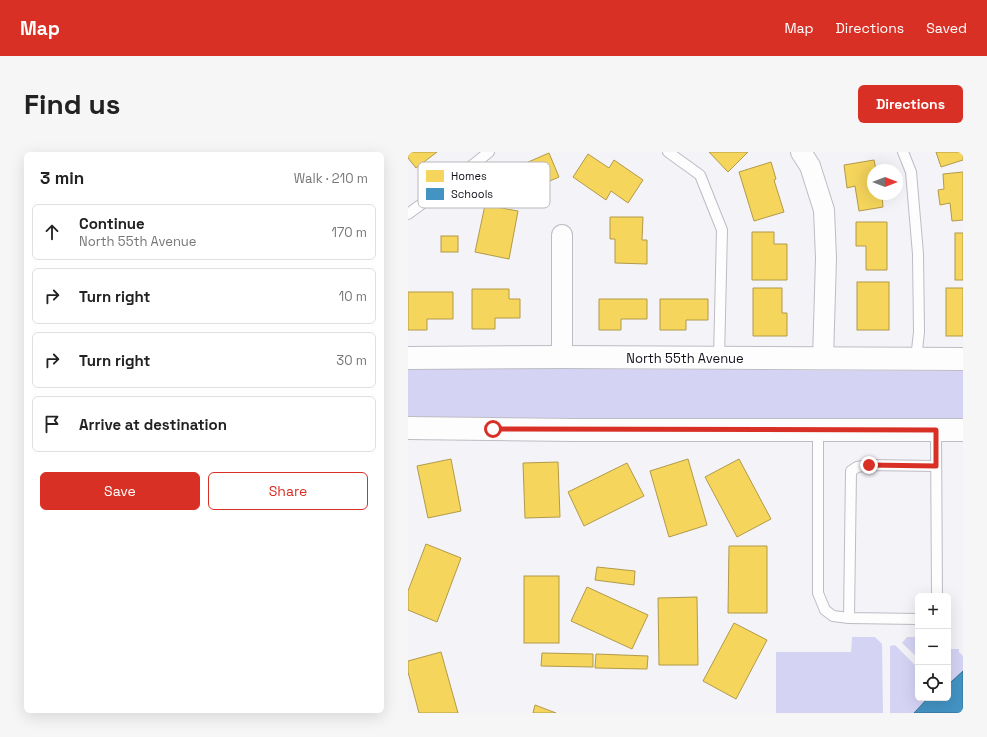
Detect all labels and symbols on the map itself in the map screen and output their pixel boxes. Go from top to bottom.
legend [418,162,550,208]
north arrow [867,164,903,200]
text: Homes [451,169,487,183]
text: Schools [451,187,493,201]
street label: North 55th Avenue [626,350,744,367]
route start [484,420,502,438]
route end [860,456,878,474]

